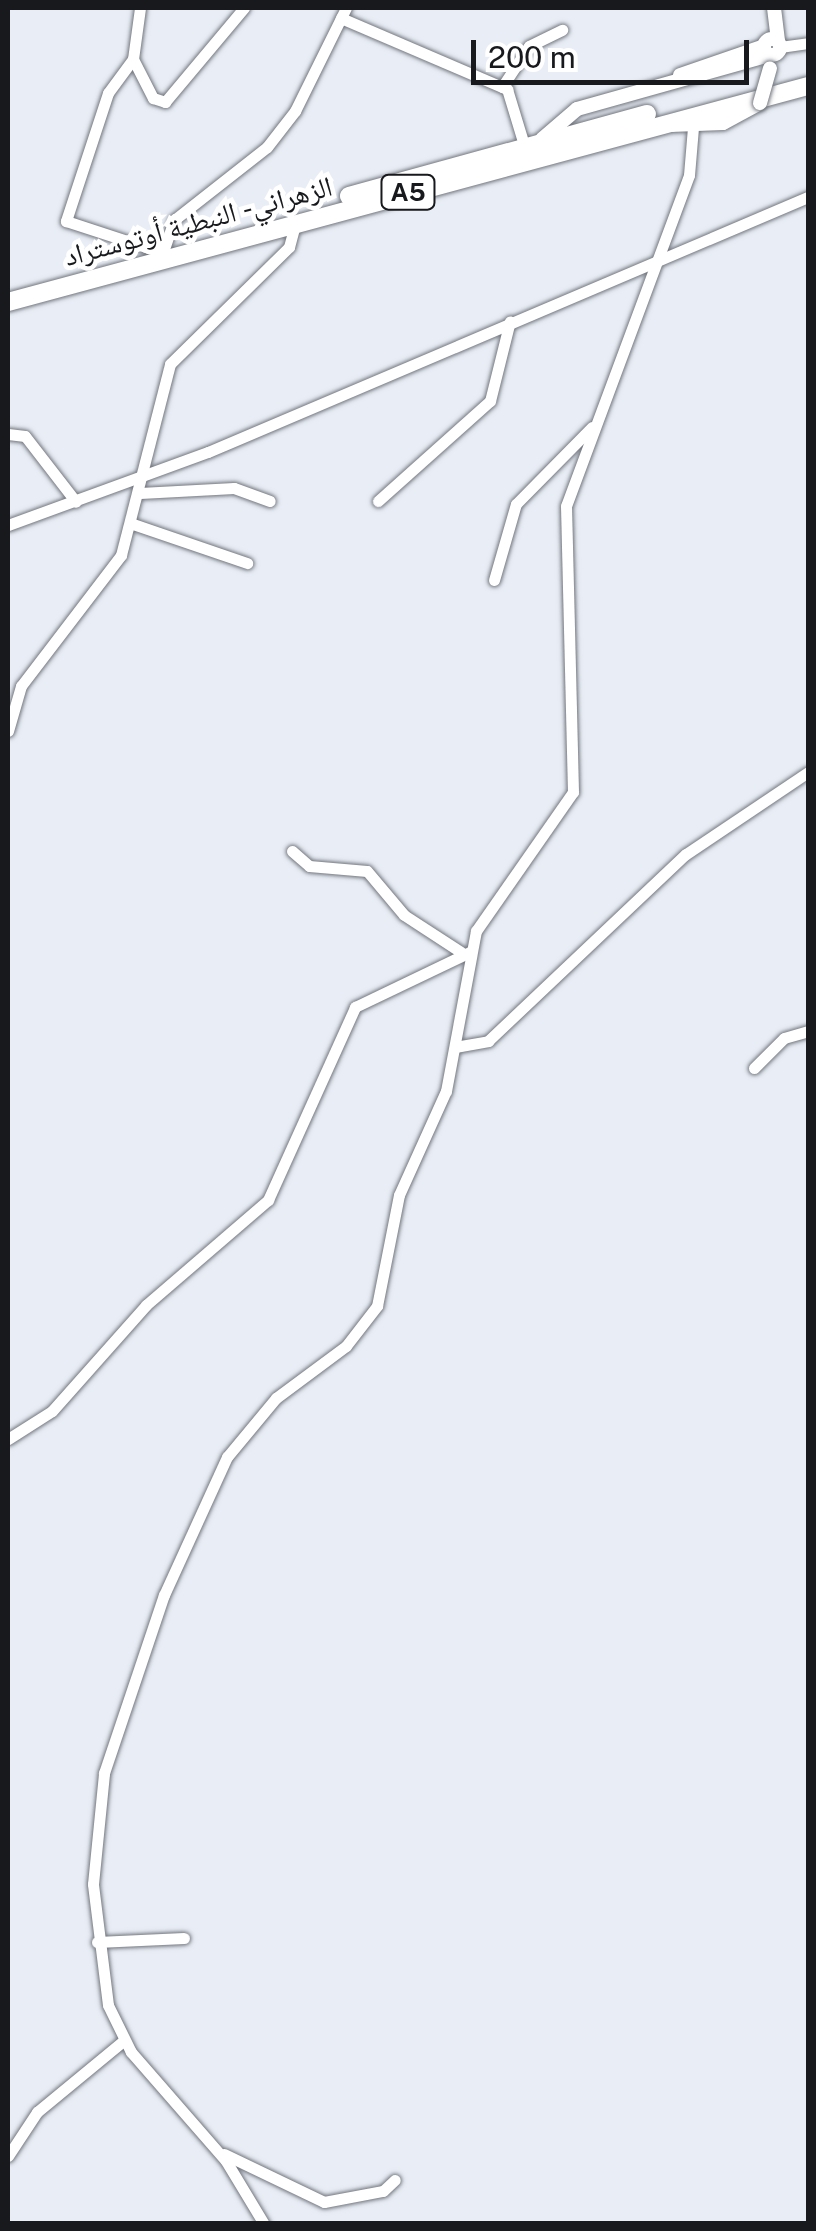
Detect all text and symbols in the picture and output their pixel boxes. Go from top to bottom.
scale bar [476,20,754,82]
text: 200 m [488,39,576,75]
street label: الزهراني - النبطية أوتوستراد [57,168,339,274]
road number: A5 [378,172,438,212]

